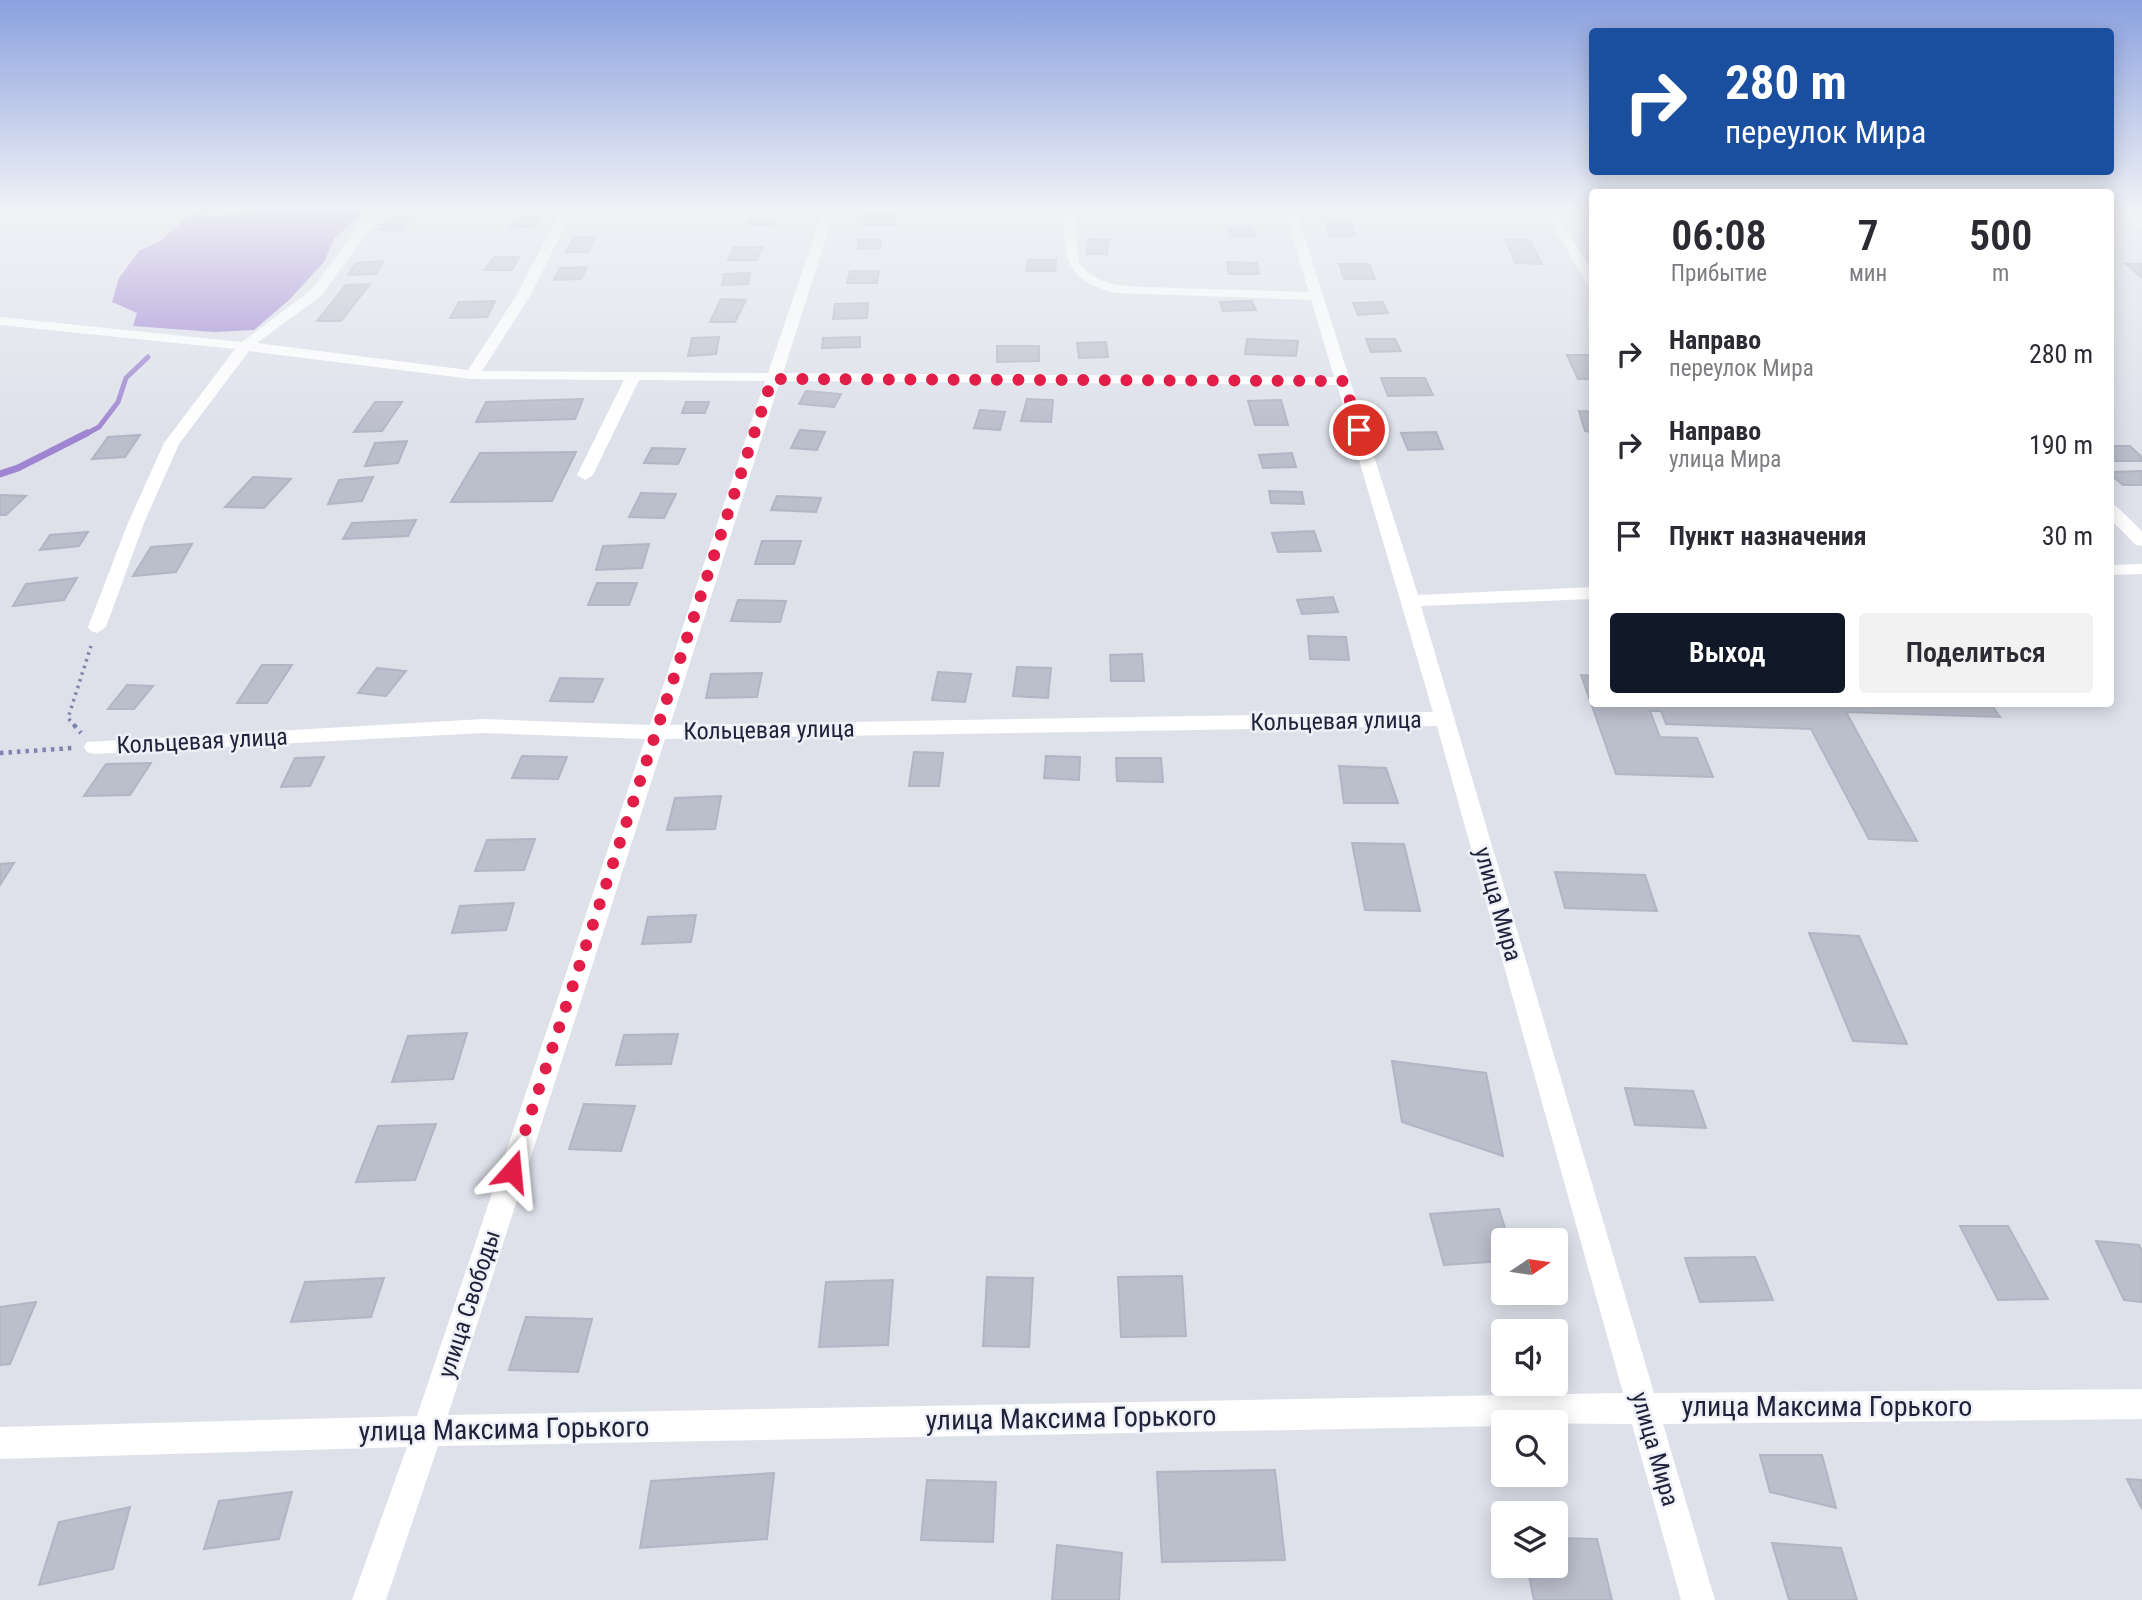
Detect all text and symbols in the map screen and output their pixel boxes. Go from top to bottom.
text: 280 m [1725,54,1847,111]
icon: right [1610,56,1701,147]
text: переулок Мира [1725,113,1926,151]
text: 06:08 [1671,211,1767,260]
text: 7 [1857,211,1879,260]
text: 500 [1969,211,2032,260]
text: Прибытие [1671,260,1767,287]
text: мин [1849,260,1887,287]
text: m [1992,260,2009,287]
text: Направо [1669,325,1761,355]
icon: right [1610,335,1648,373]
text: 280 m [2029,339,2093,369]
text: переулок Мира [1669,355,1814,382]
pin [1329,400,1389,460]
icon: arrive [1340,411,1378,449]
text: Направо [1669,416,1761,446]
icon: right [1610,426,1648,464]
text: 190 m [2029,430,2093,460]
text: улица Мира [1669,446,1781,473]
icon: arrive [1610,517,1648,555]
text: Пункт назначения [1669,521,1867,551]
text: 30 m [2042,521,2093,551]
button: Выход [1610,613,1845,693]
button: Поделиться [1859,613,2093,693]
street label: Кольцевая улица [1250,706,1422,736]
street label: Кольцевая улица [683,715,855,745]
street label: Кольцевая улица [116,723,288,759]
street label: улица Мира [1468,844,1528,964]
position arrow [475,1134,549,1208]
street label: улица Свободы [432,1227,506,1381]
north arrow [1491,1228,1568,1306]
map controls [1491,1228,1568,1578]
button: sound [1491,1319,1568,1396]
street label: улица Мира [1625,1389,1685,1509]
street label: улица Максима Горького [1682,1390,1972,1423]
street label: улица Максима Горького [925,1399,1217,1437]
street label: улица Максима Горького [358,1410,650,1448]
button: search [1491,1410,1568,1487]
button: layers [1491,1501,1568,1578]

